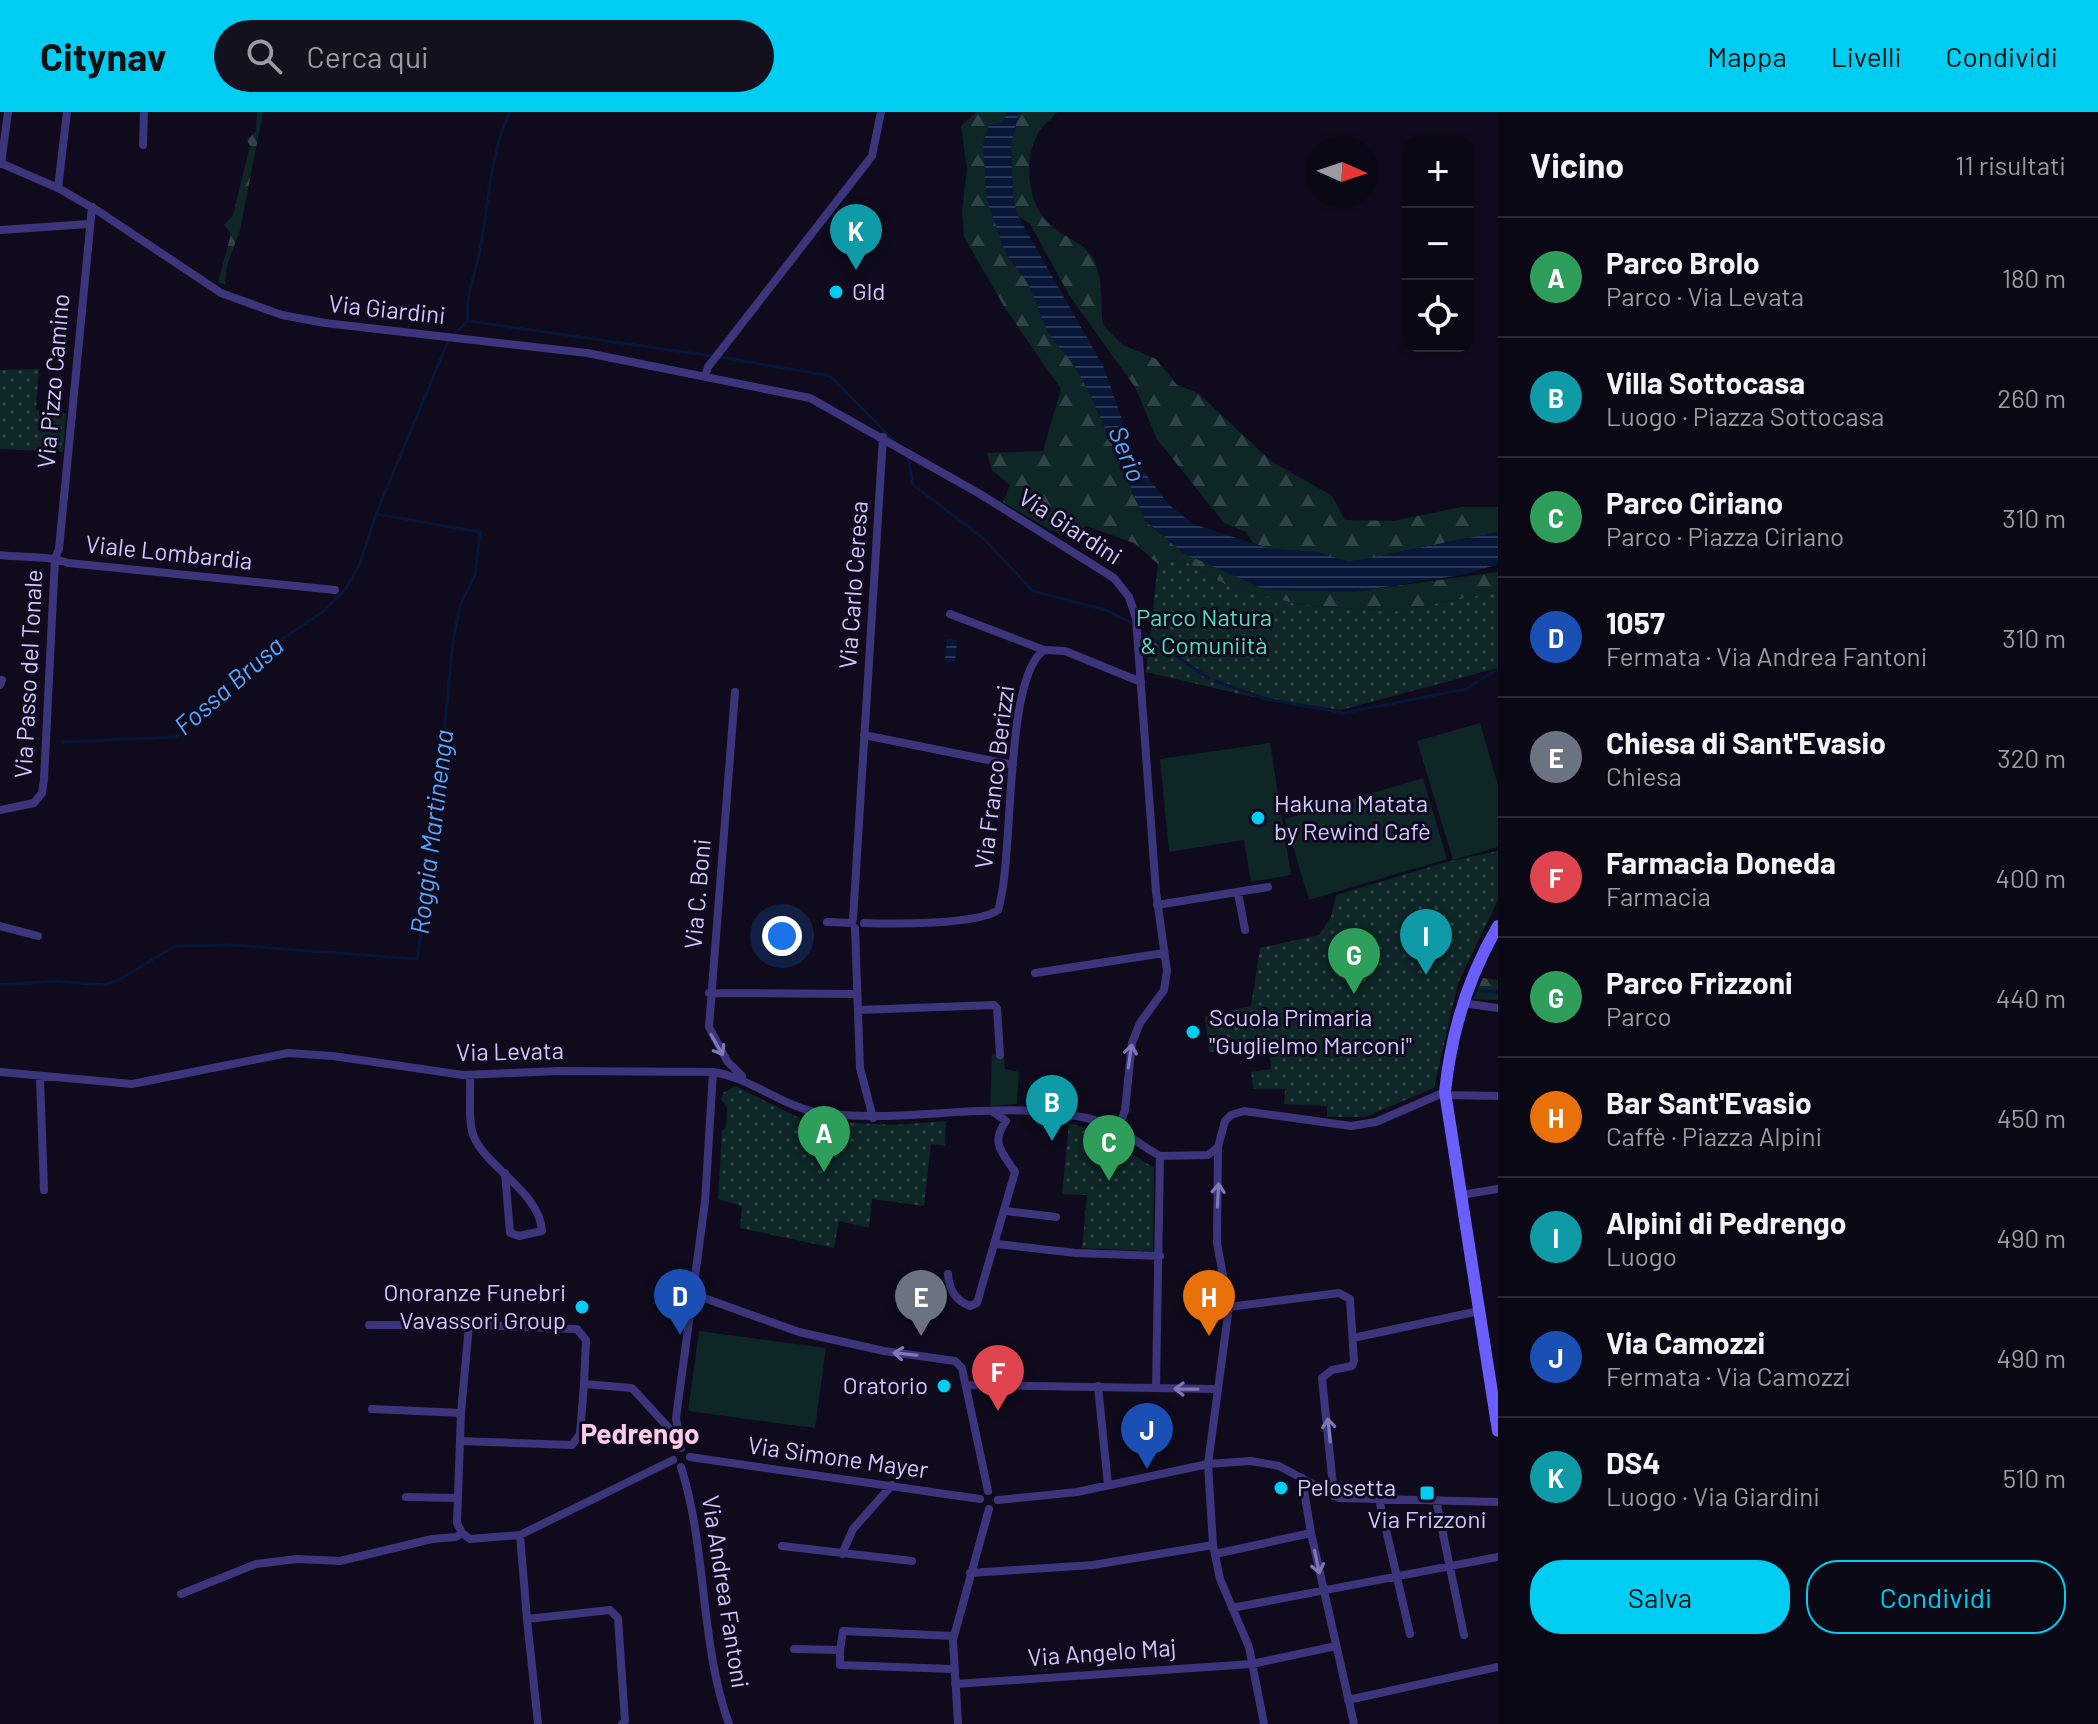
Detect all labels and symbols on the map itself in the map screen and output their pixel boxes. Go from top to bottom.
north arrow [1306,136,1378,208]
pin: K [830,204,882,270]
place label: Gld [852,276,885,305]
marker: Gld [827,283,845,301]
street label: Via Giardini [327,288,447,329]
street label: Via Pizzo Camino [30,292,75,469]
water label: Serio [1103,421,1154,486]
street label: Via Giardini [1014,482,1128,570]
street label: Via Carlo Ceresa [832,500,873,670]
street label: Viale Lombardia [84,528,254,575]
street label: Via Passo del Tonale [8,569,47,779]
park label: Parco Natura & Comuniità [1136,602,1272,659]
water label: Fossa Brusa [167,629,289,741]
street label: Via Franco Berizzi [968,683,1019,870]
water label: Roggia Martinenga [403,728,458,936]
place label: Hakuna Matata by Rewind Cafè [1274,788,1431,845]
marker: Hakuna Matata by Rewind Cafè [1249,809,1267,827]
street label: Via C. Boni [677,838,716,950]
pin: I [1400,909,1452,975]
your location [762,916,802,956]
pin: G [1328,928,1380,994]
place label: Scuola Primaria "Guglielmo Marconi" [1209,1002,1412,1059]
marker: Scuola Primaria "Guglielmo Marconi" [1184,1023,1202,1041]
one-way arrow [709,1033,725,1056]
street label: Via Levata [456,1035,564,1066]
one-way arrow [1123,1044,1138,1069]
pin: B [1026,1075,1078,1141]
pin: A [798,1106,850,1172]
pin: C [1083,1115,1135,1181]
one-way arrow [1211,1182,1226,1209]
pin: D [654,1269,706,1335]
pin: E [895,1270,947,1336]
pin: H [1183,1270,1235,1336]
place label: Onoranze Funebri Vavassori Group [383,1277,566,1334]
marker: Onoranze Funebri Vavassori Group [573,1298,591,1316]
pin: F [972,1345,1024,1411]
one-way arrow [892,1346,919,1361]
place label: Oratorio [843,1370,928,1399]
marker: Oratorio [935,1377,953,1395]
one-way arrow [1173,1381,1200,1396]
pin: J [1121,1403,1173,1469]
district label: Pedrengo [580,1416,700,1450]
one-way arrow [1322,1417,1337,1444]
street label: Via Simone Mayer [746,1429,931,1484]
place label: Pelosetta [1297,1472,1396,1501]
marker: Pelosetta [1272,1479,1290,1497]
marker: Via Frizzoni [1418,1484,1436,1502]
street label: Via Andrea Fantoni [697,1493,756,1690]
place label: Via Frizzoni [1367,1504,1487,1533]
one-way arrow [1310,1549,1325,1575]
street label: Via Angelo Maj [1026,1632,1177,1671]

